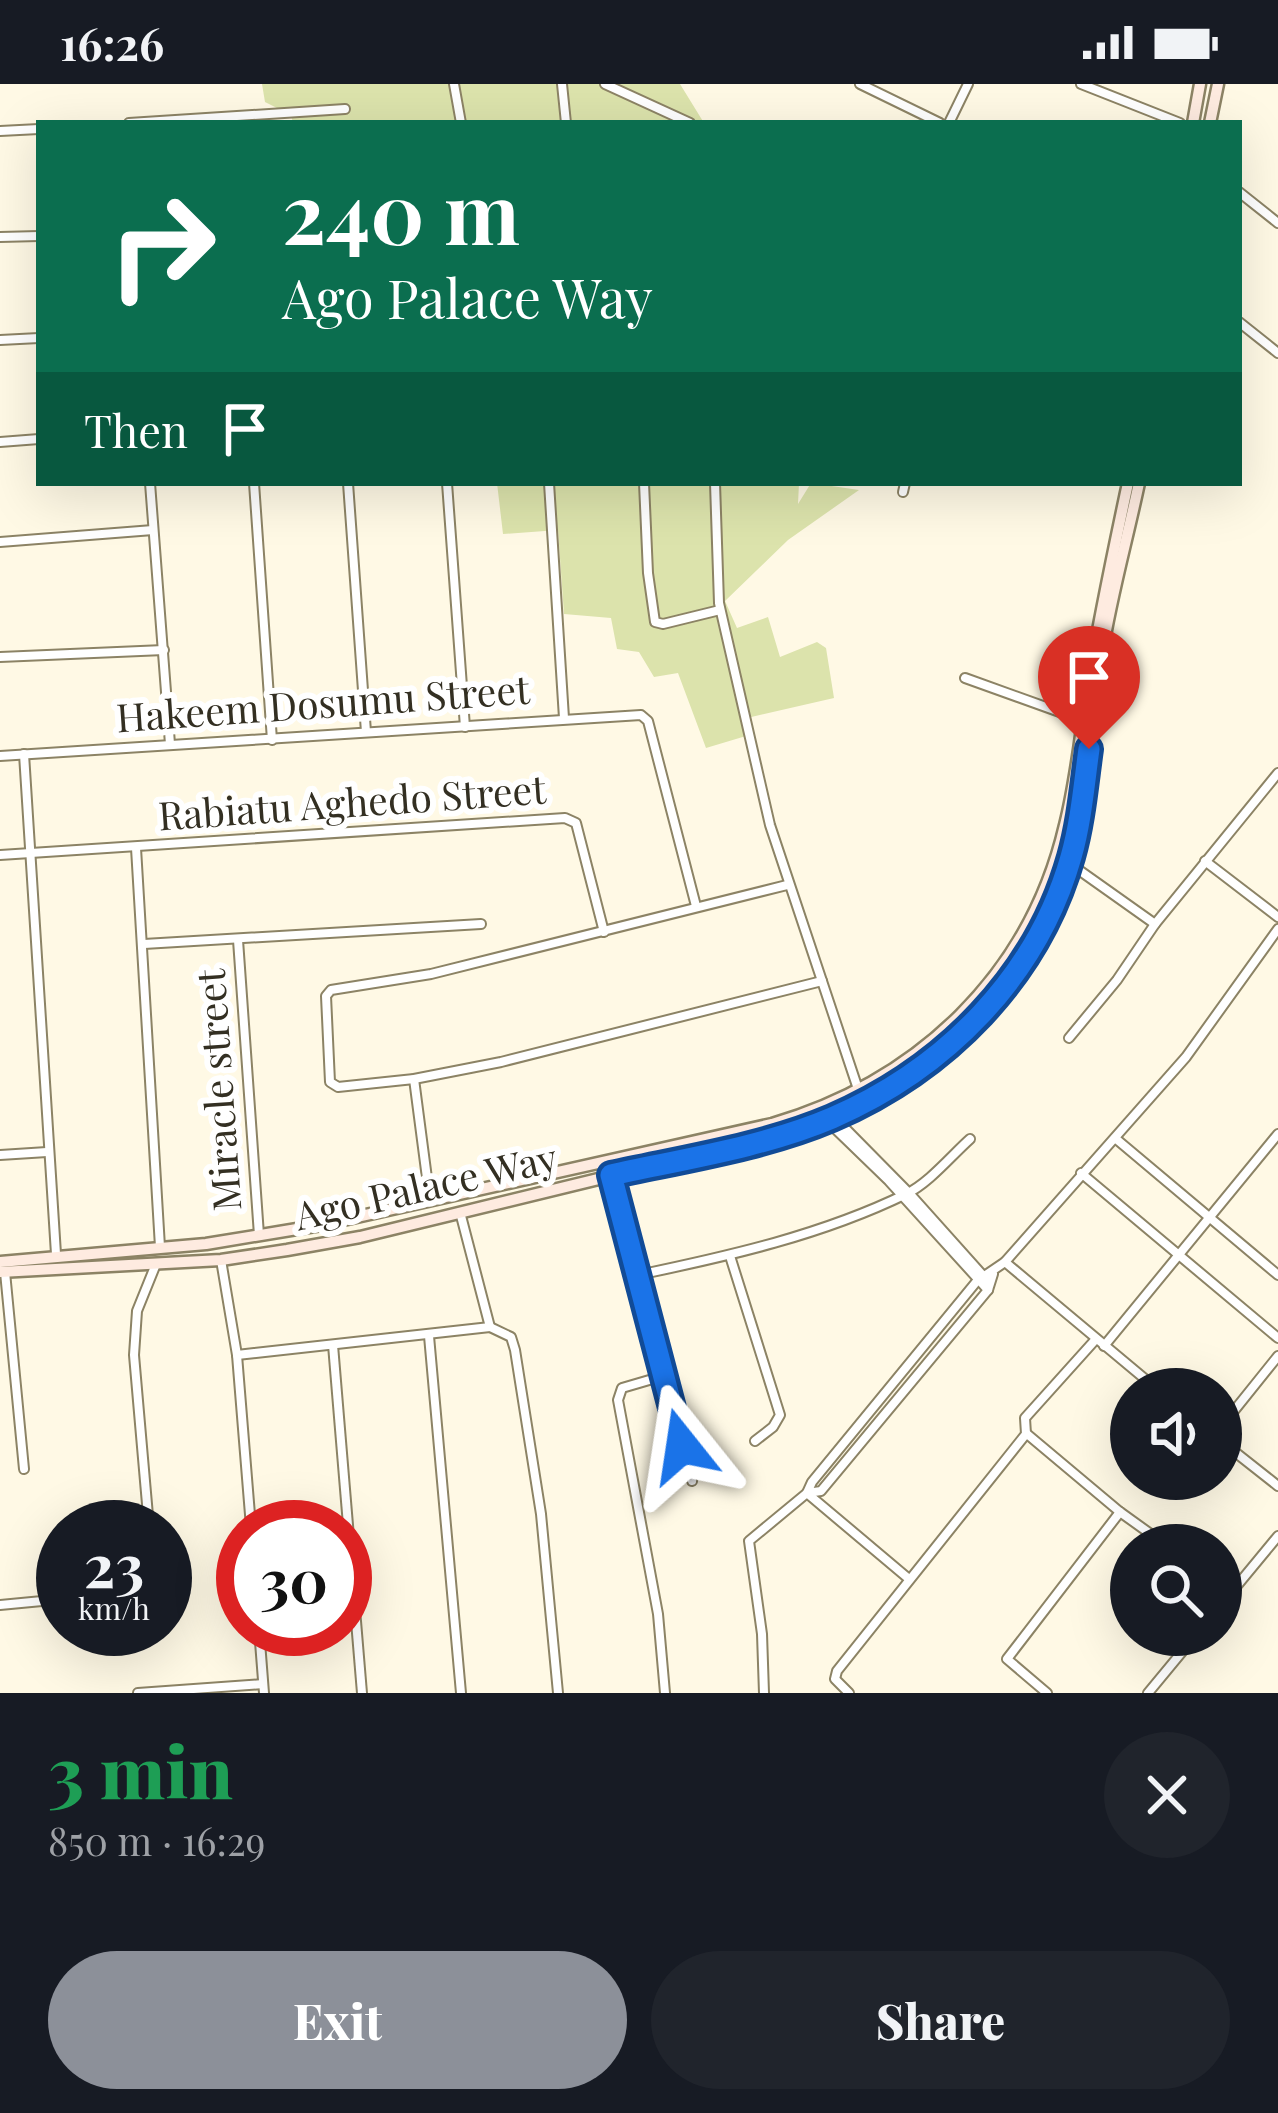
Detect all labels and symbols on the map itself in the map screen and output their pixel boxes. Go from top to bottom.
pin [1038,626,1140,749]
street label: Hakeem Dosumu Street [114,662,533,742]
street label: Rabiatu Aghedo Street [156,761,549,840]
street label: Miracle street [183,966,251,1213]
street label: Ago Palace Way [288,1130,562,1241]
position arrow [619,1383,745,1509]
speed limit sign: 30 [216,1500,372,1656]

